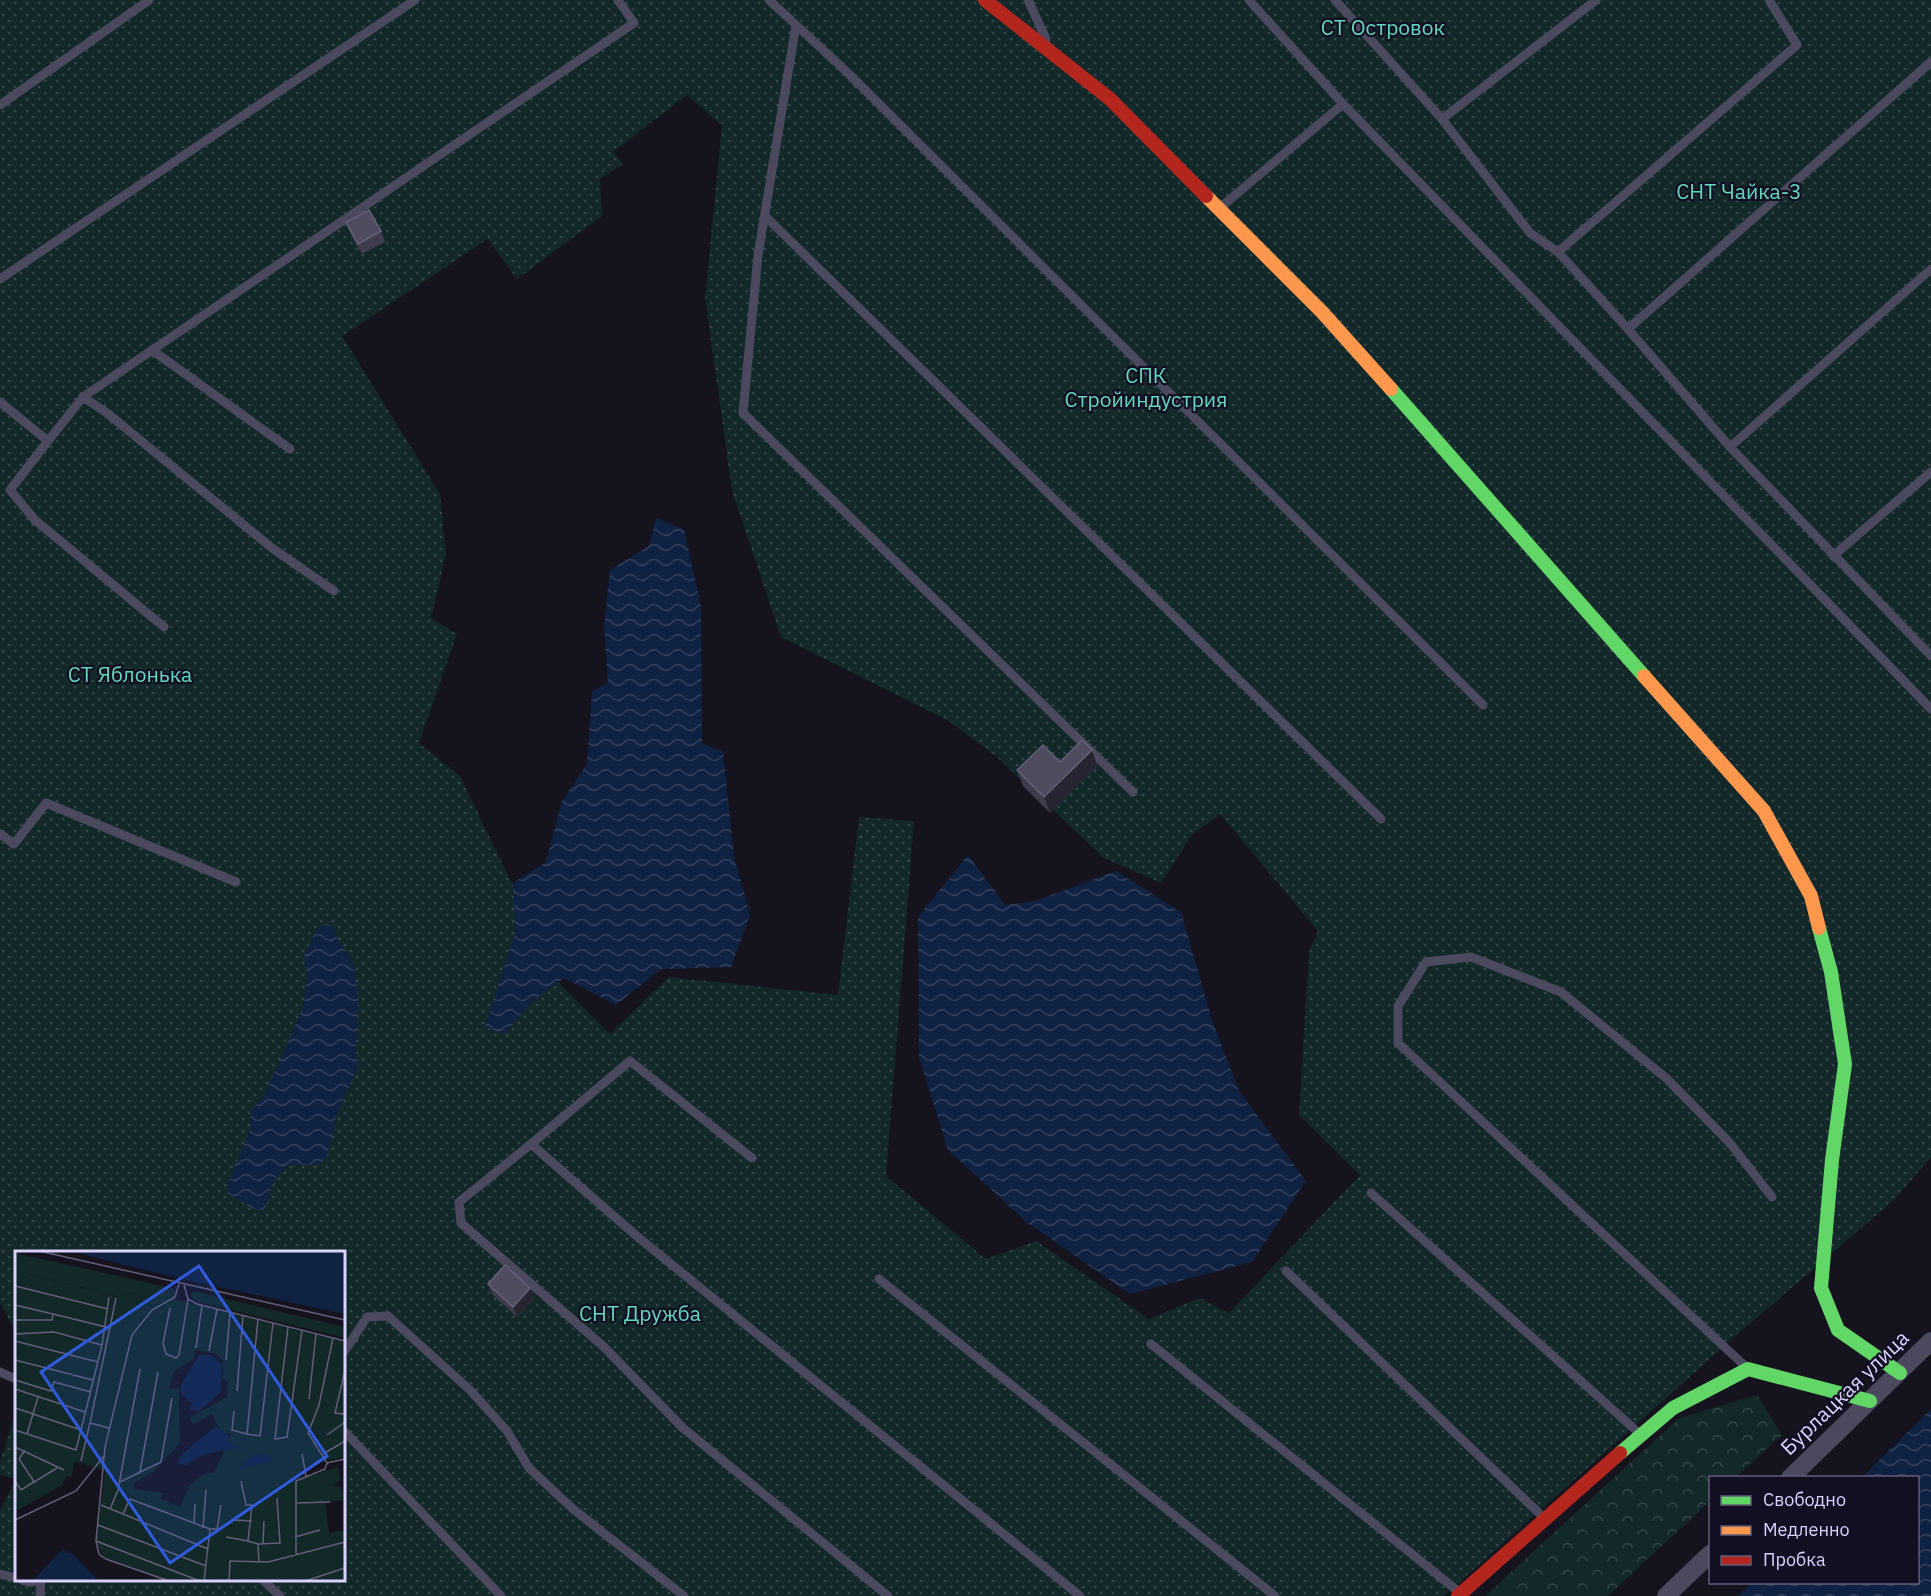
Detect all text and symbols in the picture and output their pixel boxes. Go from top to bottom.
park label: СТ Островок [1321,13,1445,41]
park label: СНТ Чайка-3 [1676,177,1802,205]
park label: СПК Стройиндустрия [1065,361,1227,413]
park label: СТ Яблонька [68,660,192,688]
inset map [15,1251,345,1581]
park label: СНТ Дружба [579,1299,701,1327]
street label: Бурлацкая улица [1774,1324,1915,1461]
legend [1709,1476,1919,1584]
text: Свободно [1763,1488,1846,1511]
text: Медленно [1763,1518,1850,1541]
text: Пробка [1763,1548,1826,1571]

